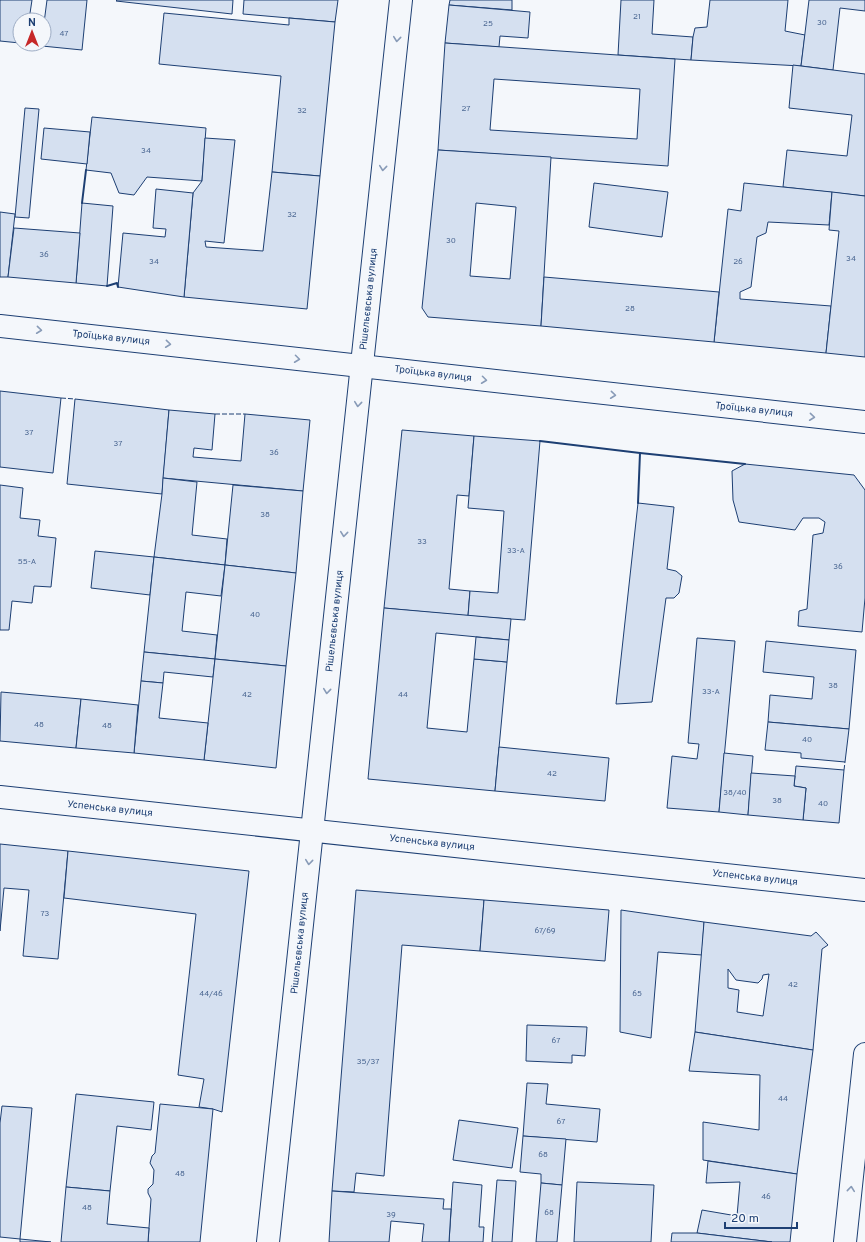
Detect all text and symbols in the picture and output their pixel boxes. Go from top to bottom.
north arrow [12,12,52,52]
house number: 21 [633,12,641,22]
text: N [28,16,36,30]
house number: 30 [817,18,827,28]
house number: 25 [483,19,493,29]
house number: 47 [59,29,69,39]
one-way arrow [393,36,402,42]
house number: 27 [462,104,471,114]
house number: 32 [297,106,307,116]
house number: 34 [141,146,151,156]
one-way arrow [379,165,388,171]
house number: 32 [287,210,297,220]
house number: 30 [446,236,456,246]
street label: Рішельєвська вулиця [357,247,381,351]
house number: 36 [39,250,49,260]
house number: 34 [846,254,856,264]
house number: 34 [149,257,159,267]
house number: 26 [733,257,743,267]
house number: 28 [625,304,635,314]
one-way arrow [36,326,42,335]
street label: Троїцька вулиця [72,327,150,349]
one-way arrow [165,340,171,349]
one-way arrow [294,354,300,363]
street label: Троїцька вулиця [393,363,473,385]
one-way arrow [481,376,487,385]
one-way arrow [610,390,616,399]
street label: Троїцька вулиця [715,399,793,421]
one-way arrow [353,401,362,408]
one-way arrow [809,412,815,421]
house number: 37 [25,428,33,438]
house number: 37 [114,439,122,449]
house number: 36 [269,448,279,458]
house number: 38 [260,510,270,520]
one-way arrow [340,531,349,537]
house number: 33 [417,537,427,547]
house number: 33-А [507,546,526,556]
house number: 55-А [18,557,37,567]
house number: 36 [833,562,843,572]
street label: Рішельєвська вулиця [323,569,347,673]
house number: 40 [250,610,260,620]
house number: 38 [828,681,838,691]
house number: 33-А [702,687,721,697]
one-way arrow [323,688,332,694]
house number: 42 [242,690,252,700]
house number: 44 [398,690,408,700]
house number: 48 [34,720,44,730]
house number: 48 [102,721,112,731]
house number: 40 [802,735,812,745]
house number: 42 [547,769,557,779]
house number: 38/40 [723,788,747,798]
house number: 38 [772,796,782,806]
street label: Успенська вулиця [67,798,153,820]
house number: 40 [818,799,828,809]
street label: Успенська вулиця [389,832,475,854]
one-way arrow [305,859,314,865]
street label: Успенська вулиця [712,867,798,889]
street label: Рішельєвська вулиця [288,891,312,995]
house number: 73 [41,909,50,919]
house number: 67/69 [534,926,556,936]
house number: 42 [788,980,798,990]
house number: 44/46 [199,989,223,999]
house number: 65 [632,989,642,999]
house number: 67 [552,1036,560,1046]
house number: 35/37 [357,1057,379,1067]
house number: 44 [778,1094,788,1104]
house number: 67 [557,1117,565,1127]
house number: 68 [538,1150,548,1160]
house number: 48 [175,1169,185,1179]
one-way arrow [846,1186,855,1192]
house number: 46 [761,1192,771,1202]
house number: 48 [82,1203,92,1213]
scale bar [725,1204,797,1230]
house number: 68 [544,1208,554,1218]
house number: 39 [386,1210,396,1220]
text: 20 m [731,1211,759,1227]

